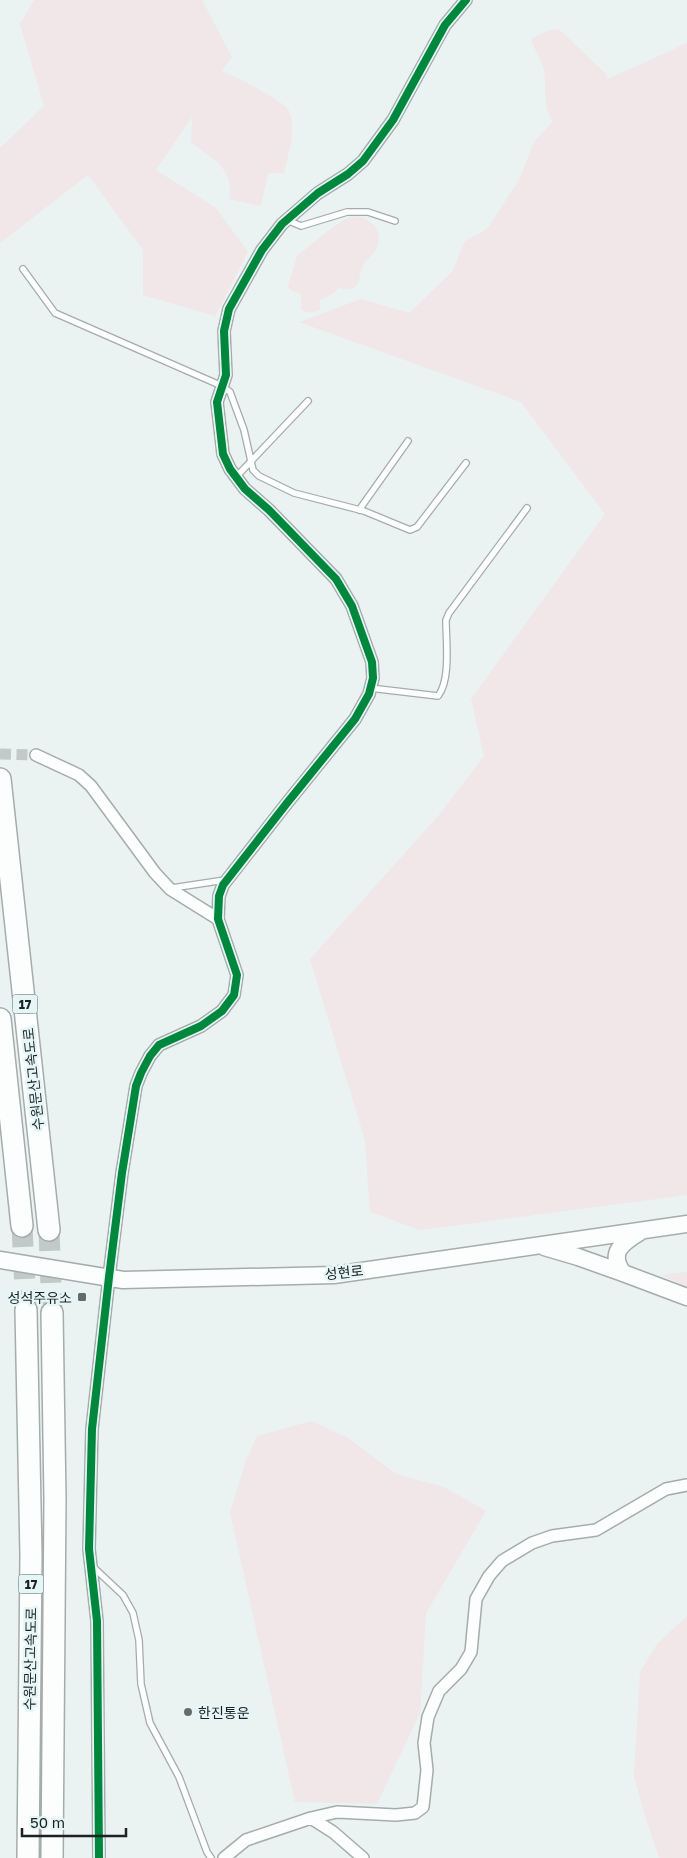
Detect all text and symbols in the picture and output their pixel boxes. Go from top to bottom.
road number: 17 [12,994,38,1014]
street label: 수원문산고속도로 [19,1027,47,1131]
street label: 성현로 [324,1262,364,1282]
place label: 성석주유소 [8,1289,72,1306]
marker: 성석주유소 [76,1291,88,1303]
road number: 17 [18,1575,44,1594]
street label: 수원문산고속도로 [21,1607,39,1711]
place label: 한진통운 [198,1704,250,1721]
marker: 한진통운 [182,1706,194,1718]
scale bar [22,1806,126,1838]
text: 50 m [30,1813,65,1831]

